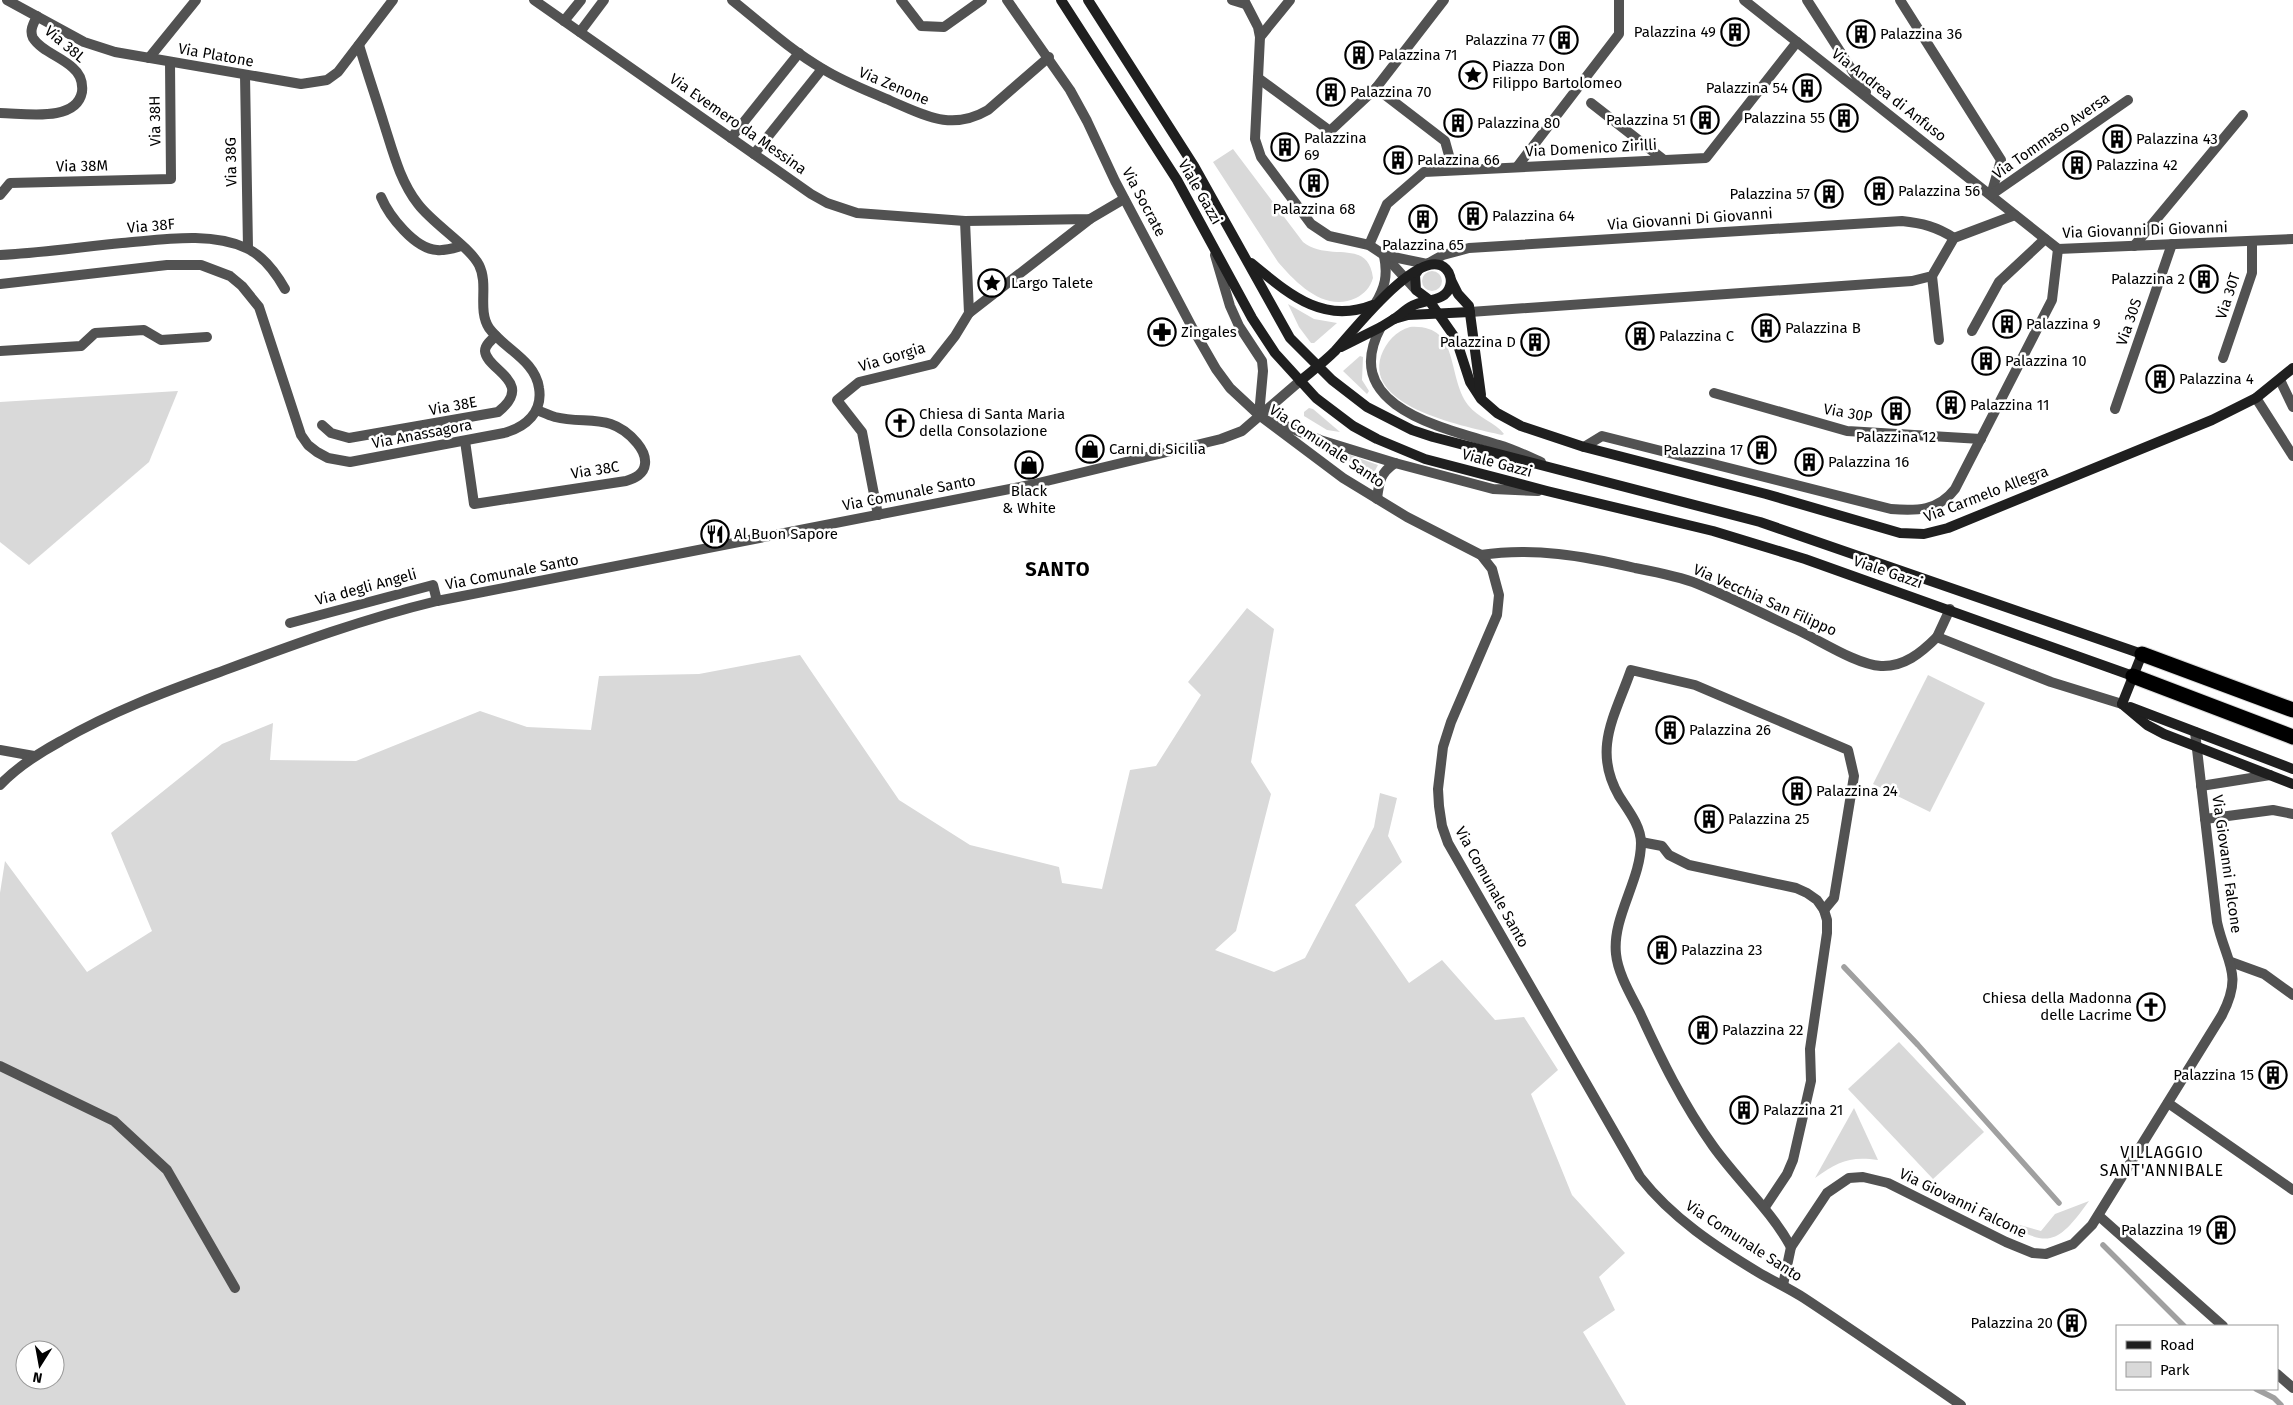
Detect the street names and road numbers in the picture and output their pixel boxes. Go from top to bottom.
street label: Via 38L [41,22,90,67]
street label: Via Platone [177,39,255,71]
street label: Via Andrea di Anfuso [1828,45,1950,145]
street label: Via Zenone [856,63,932,109]
street label: Via Evemero da Messina [666,70,810,178]
street label: Via Tommaso Aversa [1989,89,2113,183]
street label: Via 38H [146,96,164,146]
street label: Via Domenico Zirilli [1525,136,1657,160]
street label: Via 38G [222,137,240,187]
street label: Viale Gazzi [1174,156,1226,228]
street label: Via 38M [56,157,108,175]
street label: Via Socrate [1118,164,1170,240]
street label: Via Giovanni Di Giovanni [1607,204,1773,234]
street label: Via 38F [126,215,176,237]
street label: Via Giovanni Di Giovanni [2062,218,2228,242]
street label: Via 30T [2212,270,2244,322]
street label: Via 30S [2113,296,2145,348]
street label: Via Gorgia [857,338,927,376]
street label: Via 38E [428,393,478,419]
street label: Via 30P [1822,400,1874,426]
street label: Via Comunale Santo [1266,401,1388,491]
street label: Via Anassagora [370,415,474,453]
street label: Viale Gazzi [1460,445,1534,481]
street label: Via 38C [569,457,621,483]
street label: Via Carmelo Allegra [1921,462,2051,526]
street label: Via Comunale Santo [841,471,977,515]
street label: Via Comunale Santo [444,550,580,594]
street label: Viale Gazzi [1851,552,1925,592]
street label: Via Vecchia San Filippo [1690,560,1840,640]
street label: Via degli Angeli [313,565,419,609]
street label: Via Giovanni Falcone [2208,794,2246,934]
street label: Via Comunale Santo [1451,823,1533,951]
street label: Via Giovanni Falcone [1896,1164,2030,1242]
street label: Via Comunale Santo [1682,1197,1806,1285]

